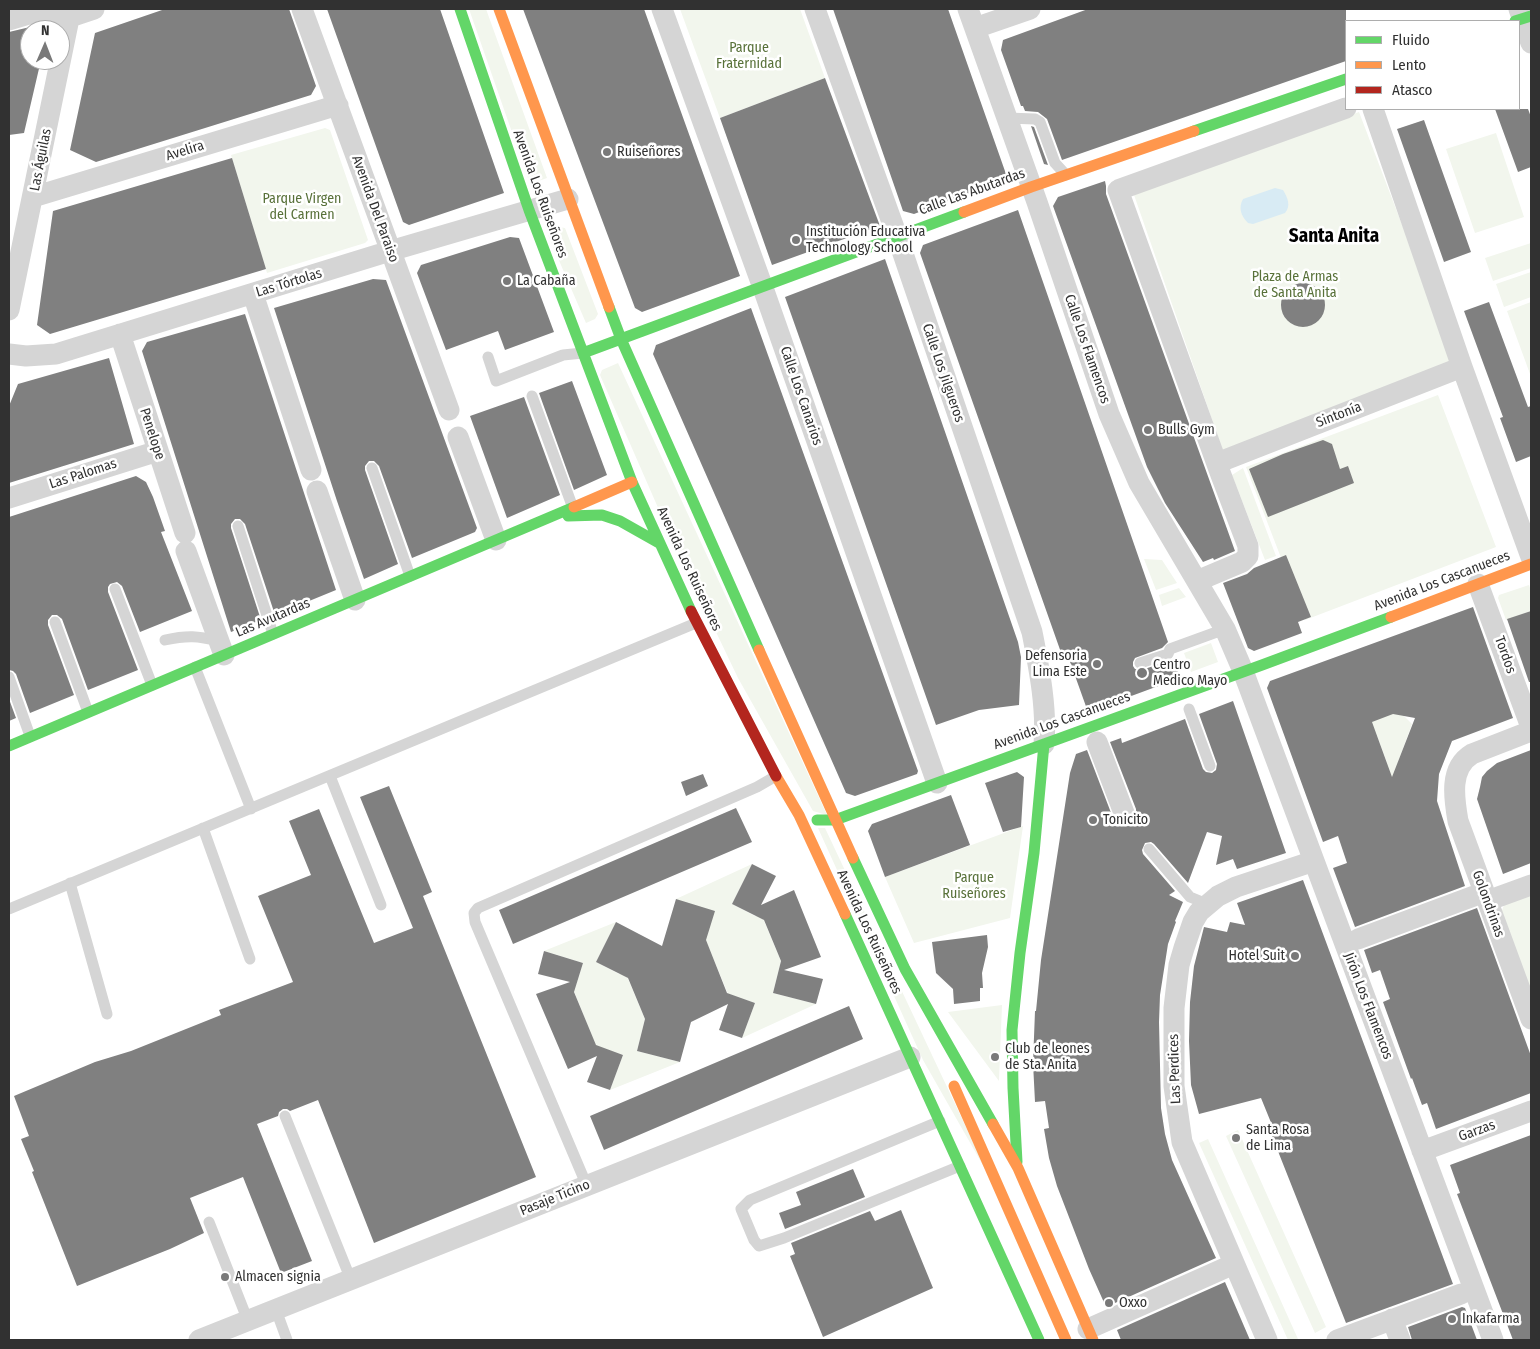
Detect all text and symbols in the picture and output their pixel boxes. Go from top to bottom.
north arrow [20,20,70,70]
legend [1345,20,1520,110]
text: N [41,22,50,39]
text: Fluido [1392,31,1430,49]
park label: Parque Fraternidad [716,40,782,72]
text: Lento [1392,56,1426,74]
text: Atasco [1392,81,1432,99]
street label: Las Águilas [27,127,55,193]
street label: Avenida Los Ruiseñores [509,128,571,260]
street label: Avelira [164,137,206,165]
place label: Ruiseñores [617,144,681,160]
marker: Ruiseñores [601,146,613,158]
street label: Avenida Del Paraiso [348,153,402,265]
street label: Calle Las Abutardas [917,165,1027,219]
park label: Parque Virgen del Carmen [263,191,341,223]
place label: Institución Educativa Technology School [806,224,925,256]
district label: Santa Anita [1289,226,1379,248]
marker: Institución Educativa Technology School [790,234,802,246]
street label: Las Tórtolas [254,265,324,301]
park label: Plaza de Armas de Santa Anita [1252,269,1338,302]
place label: La Cabaña [517,273,576,289]
marker: La Cabaña [501,275,513,287]
street label: Calle Los Flamencos [1060,292,1114,406]
street label: Calle Los Jilgueros [918,321,968,425]
street label: Calle Los Canarios [776,344,826,448]
street label: Sintonía [1314,399,1364,431]
street label: Penelope [136,406,168,462]
place label: Bulls Gym [1158,422,1215,438]
marker: Bulls Gym [1142,424,1154,436]
street label: Las Palomas [47,455,119,493]
street label: Avenida Los Ruiseñores [653,504,725,634]
street label: Avenida Los Cascanueces [1372,547,1512,615]
street label: Las Avutardas [233,595,313,641]
street label: Tordos [1491,634,1519,676]
place label: Defensoria Lima Este [1025,648,1087,680]
place label: Centro Medico Mayo [1153,657,1227,690]
marker: Defensoria Lima Este [1091,658,1103,670]
marker: Centro Medico Mayo [1135,666,1149,680]
street label: Avenida Los Cascanueces [991,688,1133,754]
place label: Tonicito [1103,812,1148,828]
marker: Tonicito [1087,814,1099,826]
street label: Avenida Los Ruiseñores [833,867,905,997]
street label: Golondrinas [1468,868,1508,940]
park label: Parque Ruiseñores [942,870,1006,902]
place label: Hotel Suit [1229,948,1285,964]
marker: Hotel Suit [1289,950,1301,962]
street label: Jirón Los Flamencos [1340,950,1396,1062]
street label: Las Perdices [1165,1034,1185,1104]
place label: Club de leones de Sta. Anita [1005,1041,1090,1074]
marker: Club de leones de Sta. Anita [989,1051,1001,1063]
street label: Garzas [1456,1117,1498,1145]
place label: Santa Rosa de Lima [1246,1122,1309,1154]
marker: Santa Rosa de Lima [1230,1132,1242,1144]
street label: Pasaje Ticino [518,1176,592,1220]
place label: Almacen signia [235,1269,321,1285]
marker: Almacen signia [219,1271,231,1283]
place label: Oxxo [1119,1295,1147,1311]
marker: Oxxo [1103,1297,1115,1309]
place label: Inkafarma [1462,1311,1520,1327]
marker: Inkafarma [1446,1313,1458,1325]

